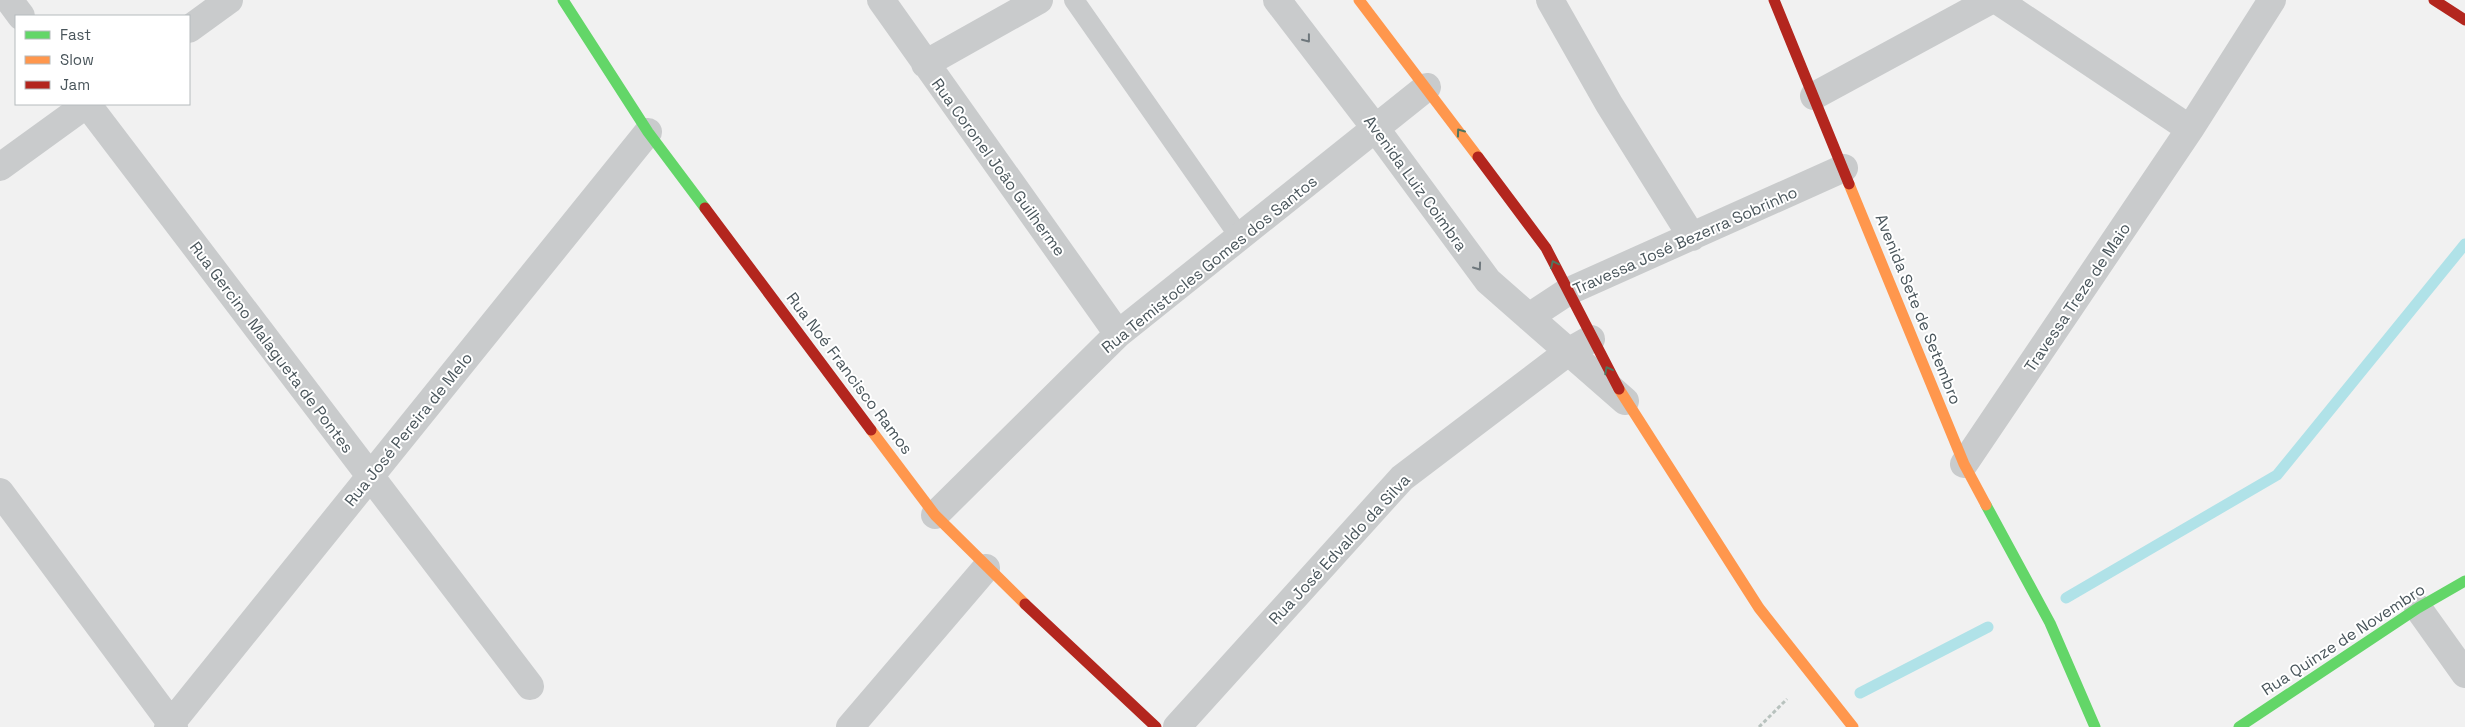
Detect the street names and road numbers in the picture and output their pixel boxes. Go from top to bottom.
street label: Rua Coronel João Guilherme [927,74,1070,260]
street label: Avenida Luiz Coimbra [1359,111,1472,255]
street label: Rua Temistocles Gomes dos Santos [1097,171,1321,358]
street label: Travessa José Bezerra Sobrinho [1570,181,1801,300]
street label: Avenida Sete de Setembro [1871,211,1966,408]
street label: Travessa Treze de Maio [2020,219,2135,376]
street label: Rua Gercino Malagueta de Pontes [185,237,358,457]
street label: Rua Noé Francisco Ramos [782,288,917,459]
street label: Rua José Pereira de Melo [340,348,477,511]
street label: Rua José Edvaldo da Silva [1264,470,1415,629]
street label: Rua Quinze de Novembro [2258,579,2429,700]

